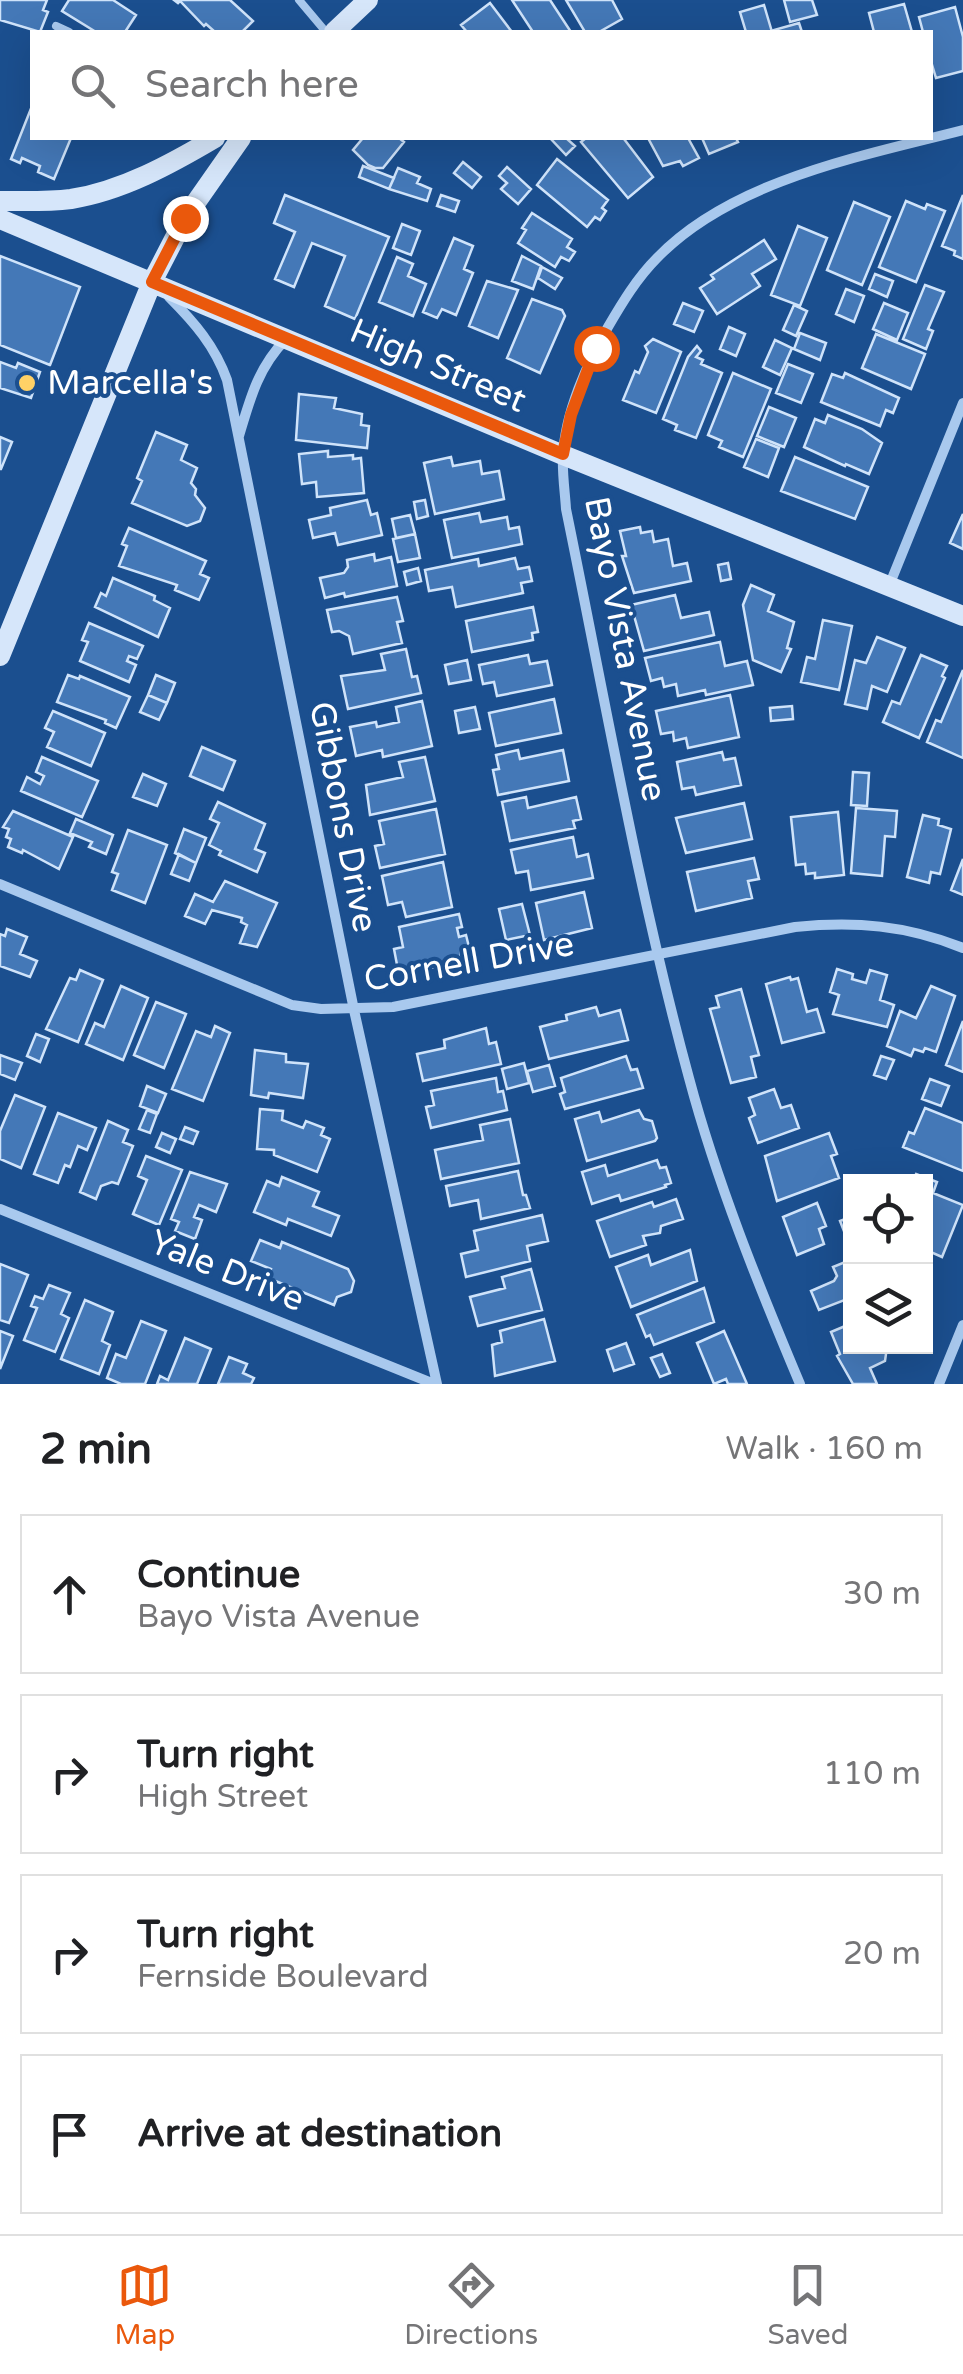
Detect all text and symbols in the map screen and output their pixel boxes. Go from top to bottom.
search box [30,30,933,140]
icon: search [65,58,120,113]
text: Search here [145,62,359,108]
route end [163,196,209,242]
street label: High Street [344,310,532,422]
route start [574,326,620,372]
place label: Marcella's [47,362,213,404]
marker: Marcella's [16,372,38,394]
street label: Bayo Vista Avenue [575,493,675,805]
street label: Gibbons Drive [300,698,386,936]
street label: Cornell Drive [361,923,577,1001]
map controls [843,1174,933,1354]
button: locate [843,1174,933,1264]
street label: Yale Drive [144,1221,310,1321]
button: layers [843,1264,933,1354]
text: 2 min [40,1424,152,1475]
text: Walk · 160 m [726,1430,923,1468]
text: Continue [137,1552,300,1598]
icon: ahead [42,1567,97,1622]
text: 30 m [843,1575,921,1613]
text: Bayo Vista Avenue [137,1598,420,1636]
text: Turn right [137,1732,314,1778]
icon: right [42,1747,97,1802]
text: 110 m [823,1755,921,1793]
text: High Street [137,1778,308,1816]
text: Turn right [137,1912,314,1958]
icon: right [42,1927,97,1982]
text: 20 m [843,1935,921,1973]
text: Fernside Boulevard [137,1958,429,1996]
icon: arrive [42,2107,97,2162]
text: Arrive at destination [137,2111,502,2157]
tab: Map [115,2258,175,2352]
tab: Directions [404,2258,538,2352]
tab: Saved [767,2258,848,2352]

